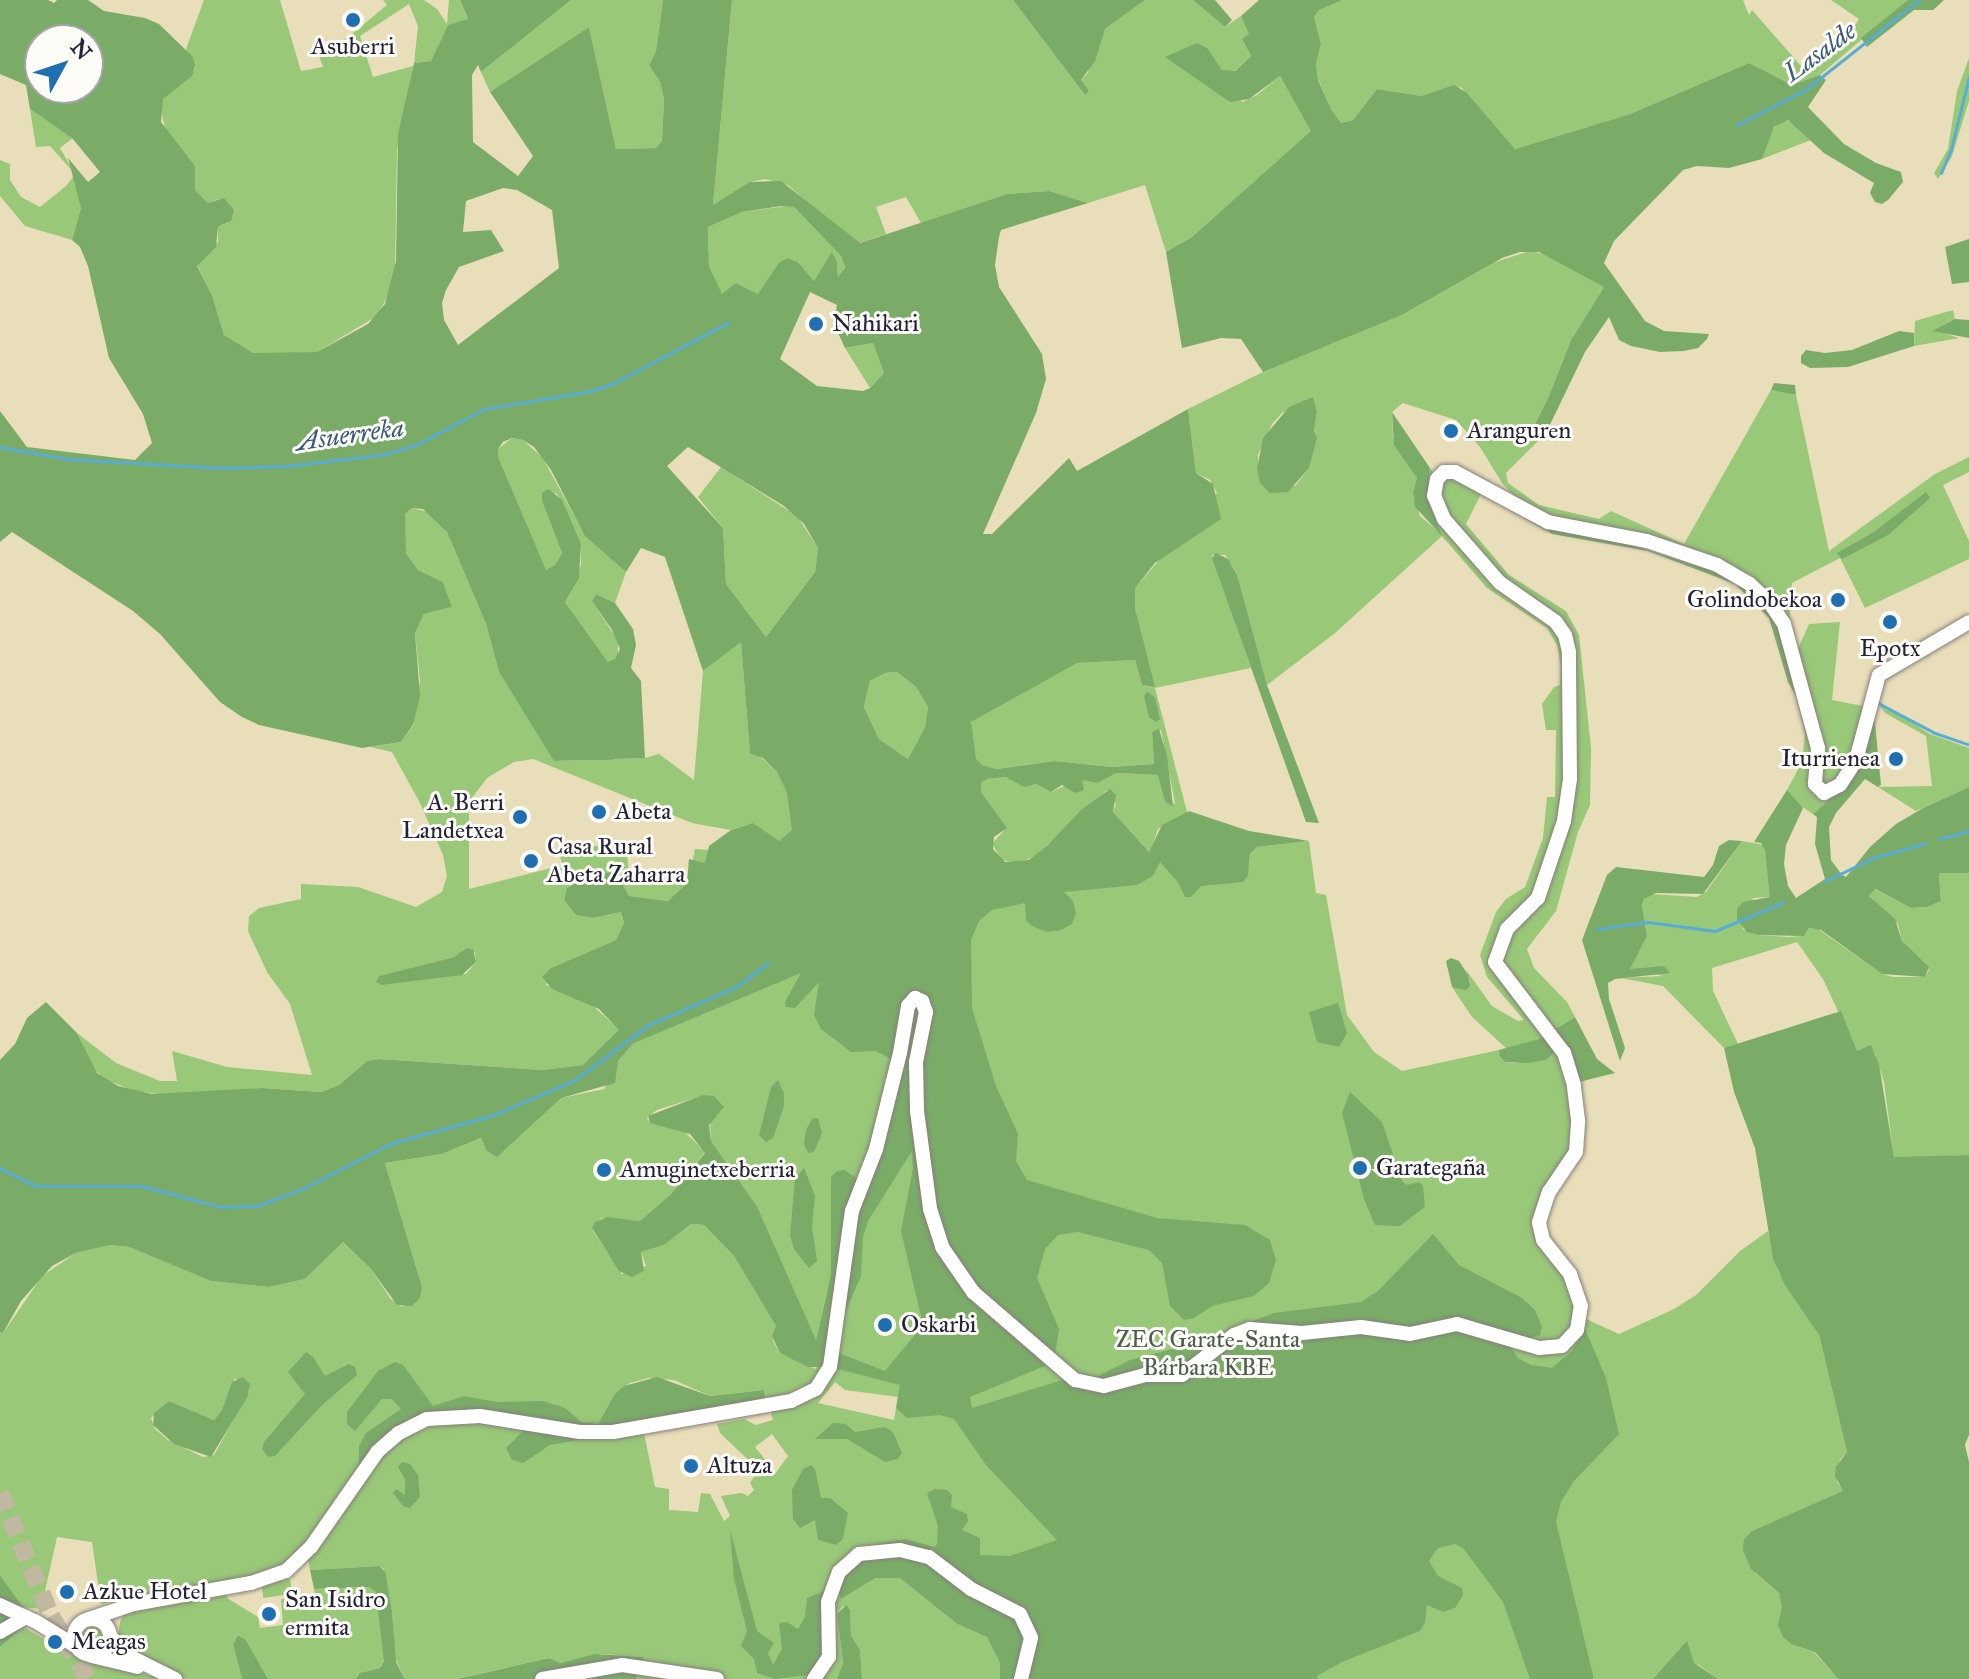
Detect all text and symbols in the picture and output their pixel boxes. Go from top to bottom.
marker: Asuberri [344,11,362,29]
water label: Lasalde [1778,15,1862,89]
north arrow [24,24,104,104]
place label: Asuberri [311,33,395,61]
text: N [65,34,98,65]
place label: Nahikari [832,310,919,338]
marker: Nahikari [807,315,825,333]
water label: Asuerreka [294,412,406,458]
place label: Aranguren [1467,417,1571,445]
marker: Aranguren [1442,422,1460,440]
place label: Golindobekoa [1687,586,1822,614]
marker: Golindobekoa [1829,591,1847,609]
marker: Epotx [1881,613,1899,631]
place label: Epotx [1860,635,1920,663]
place label: Iturrienea [1781,745,1880,773]
marker: Iturrienea [1887,750,1905,768]
place label: A. Berri Landetxea [402,789,504,845]
place label: Abeta [615,798,671,826]
marker: Abeta [590,803,608,821]
marker: A. Berri Landetxea [511,808,529,826]
place label: Casa Rural Abeta Zaharra [547,833,685,889]
marker: Casa Rural Abeta Zaharra [522,852,540,870]
place label: Garategaña [1376,1154,1486,1182]
place label: Amuginetxeberria [620,1156,795,1184]
marker: Garategaña [1351,1159,1369,1177]
marker: Amuginetxeberria [595,1161,613,1179]
place label: Oskarbi [901,1311,976,1339]
marker: Oskarbi [876,1316,894,1334]
park label: ZEC Garate-Santa Bárbara KBE [1116,1326,1300,1382]
place label: Altuza [707,1452,772,1480]
marker: Altuza [682,1457,700,1475]
place label: Azkue Hotel [83,1578,207,1606]
marker: Azkue Hotel [58,1583,76,1601]
place label: San Isidro ermita [285,1586,386,1642]
marker: San Isidro ermita [260,1605,278,1623]
place label: Meagas [71,1628,146,1656]
marker: Meagas [46,1633,64,1651]

